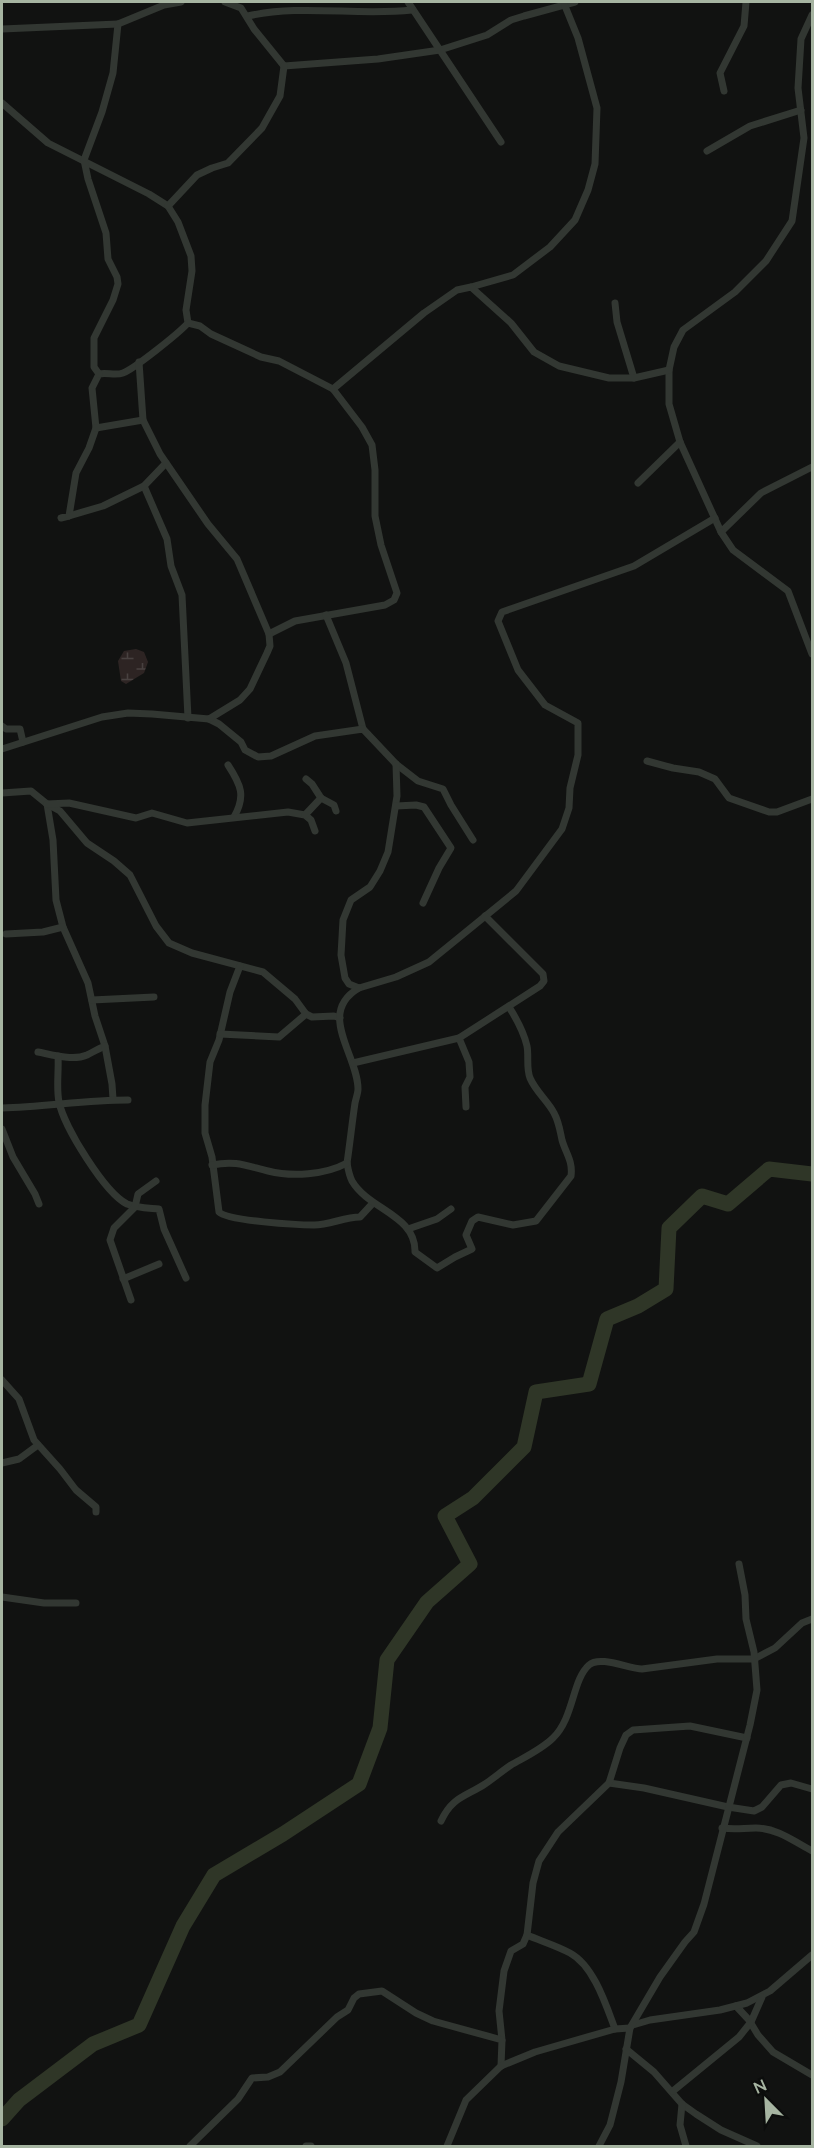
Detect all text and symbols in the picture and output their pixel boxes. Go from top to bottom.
north arrow [736,2070,796,2130]
text: N [750,2075,769,2097]

